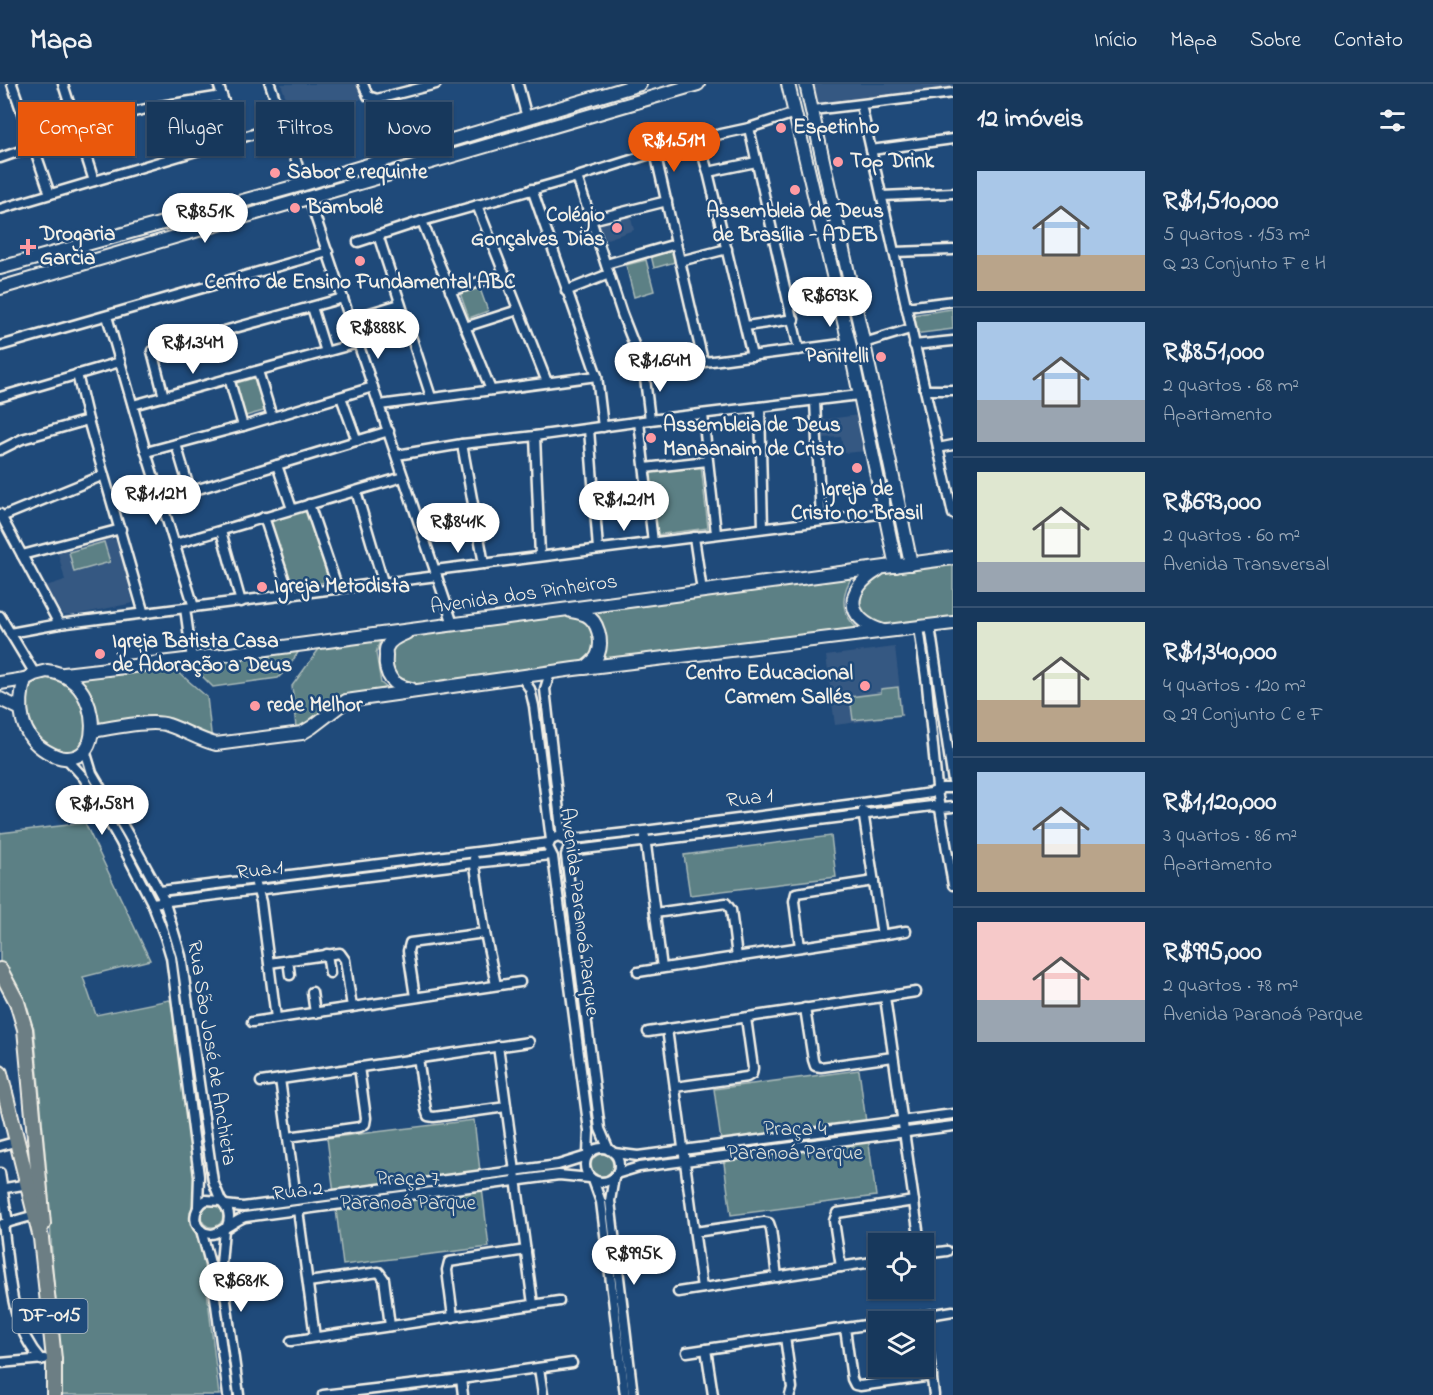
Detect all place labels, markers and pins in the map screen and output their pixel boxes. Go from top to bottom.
place label: Espetinho [793,113,879,143]
marker: Espetinho [774,121,788,135]
pin: R$1.51M [619,122,729,173]
place label: Top Drink [850,147,935,177]
marker: Top Drink [831,155,845,169]
place label: Sabor e requinte [287,158,428,188]
marker: Sabor e requinte [268,166,282,180]
marker: Assembleia de Deus de Brasília - ADEB [788,183,802,197]
pin: R$851K [156,193,254,244]
place label: Bambolê [306,193,384,223]
place label: Assembleia de Deus de Brasília - ADEB [706,197,884,251]
marker: Bambolê [288,201,302,215]
place label: Colégio Gonçalves Dias [471,201,605,255]
place label: Drogaria Garcia [39,220,115,274]
marker: Colégio Gonçalves Dias [610,221,624,235]
marker: Drogaria Garcia [21,240,35,254]
marker: Centro de Ensino Fundamental ABC [353,254,367,268]
place label: Centro de Ensino Fundamental ABC [205,268,516,298]
pin: R$693K [781,277,879,328]
pin: R$888K [329,309,427,360]
pin: R$1.34M [138,324,248,375]
pin: R$1.64M [605,342,715,393]
place label: Panitelli [805,342,869,372]
marker: Panitelli [874,350,888,364]
place label: Assembleia de Deus Manaanaim de Cristo [663,411,844,465]
marker: Assembleia de Deus Manaanaim de Cristo [644,431,658,445]
marker: Igreja de Cristo no Brasil [850,461,864,475]
pin: R$1.12M [101,475,211,526]
place label: Igreja de Cristo no Brasil [791,475,924,529]
pin: R$1.21M [569,481,679,532]
pin: R$841K [409,503,507,554]
place label: Igreja Metodista [274,572,410,604]
marker: Igreja Metodista [255,580,269,594]
place label: Igreja Batista Casa de Adoração a Deus [112,627,292,681]
marker: Igreja Batista Casa de Adoração a Deus [93,647,107,661]
place label: Centro Educacional Carmem Sallés [686,659,853,713]
marker: Centro Educacional Carmem Sallés [858,679,872,693]
place label: rede Melhor [267,691,363,721]
marker: rede Melhor [248,699,262,713]
pin: R$1.58M [47,785,157,836]
pin: R$995K [585,1235,683,1286]
pin: R$681K [192,1262,290,1313]

